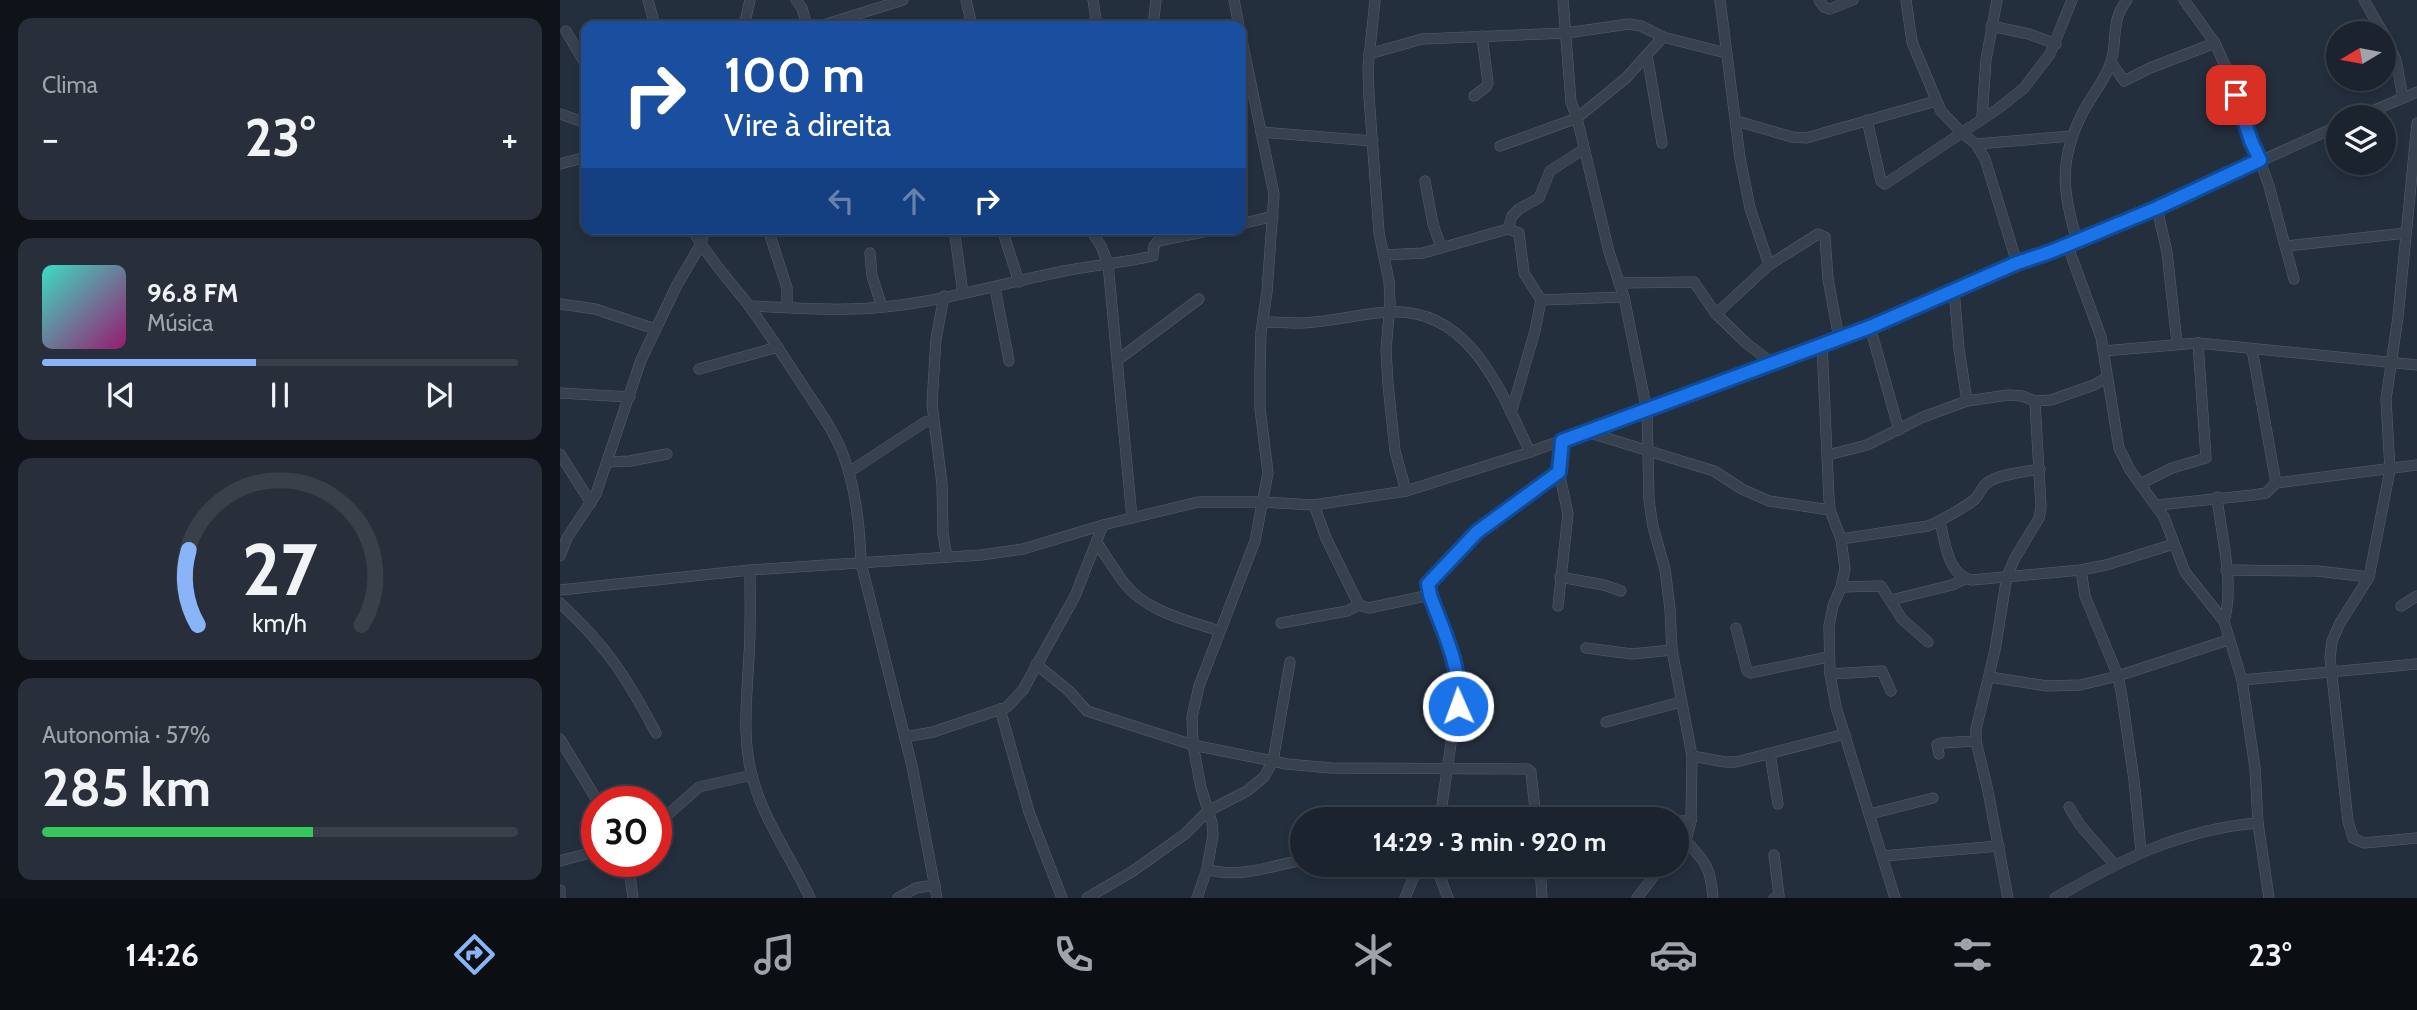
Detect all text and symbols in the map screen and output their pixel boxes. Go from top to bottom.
north arrow [2326,21,2396,91]
map controls [2326,21,2396,175]
text: 100 m [724,45,865,104]
icon: right [609,49,700,140]
pin [2206,65,2266,125]
text: Clima [42,71,98,99]
icon: arrive [2217,76,2255,114]
text: Vire à direita [724,105,891,144]
button: layers [2326,105,2396,175]
text: 23° [245,106,315,169]
text: − [42,115,59,162]
text: + [501,115,518,162]
icon: left [822,182,860,220]
icon: ahead [895,182,933,220]
icon: right [968,182,1006,220]
text: 96.8 FM [147,277,238,309]
text: Música [147,309,213,337]
icon: previous [102,376,140,414]
icon: pause [261,376,299,414]
icon: next [420,376,458,414]
text: 27 [242,525,318,613]
text: km/h [253,608,307,638]
position arrow [1421,669,1495,743]
text: Autonomia · 57% [42,721,210,749]
text: 285 km [42,756,211,819]
speed limit sign: 30 [581,786,672,877]
text: 14:29 · 3 min · 920 m [1373,826,1606,858]
icon: directions [450,930,499,979]
icon: music [750,930,799,979]
icon: phone [1049,930,1098,979]
icon: climate [1349,930,1398,979]
icon: car [1649,930,1698,979]
icon: filters [1948,930,1997,979]
text: 14:26 [125,935,199,974]
text: 23° [2248,935,2292,974]

